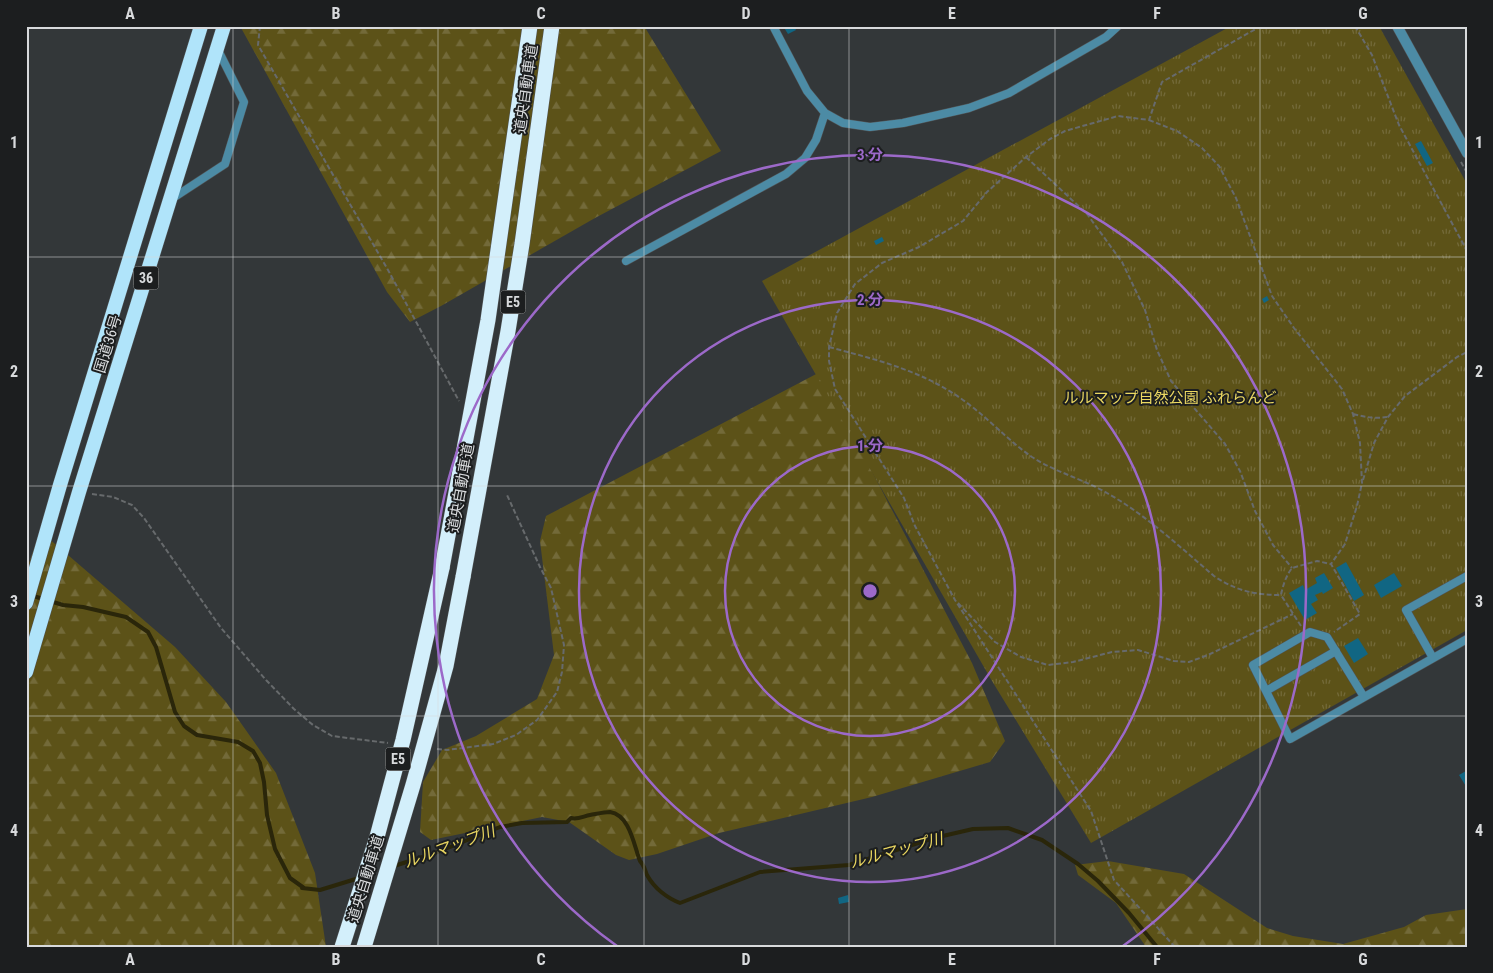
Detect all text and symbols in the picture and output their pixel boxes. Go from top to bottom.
text: A [125,4,135,23]
text: B [332,4,341,23]
text: C [536,4,546,23]
text: D [741,4,751,23]
text: E [948,4,956,23]
text: F [1153,4,1161,23]
text: G [1358,4,1368,23]
street label: 道央自動車道 [511,43,541,135]
text: 1 [10,133,18,152]
text: 1 [1475,133,1483,152]
text: 3 分 [857,146,883,164]
road number: 36 [134,266,158,290]
road number: E5 [500,290,526,314]
text: 2 分 [857,291,883,309]
street label: 国道36号 [91,313,125,375]
text: 2 [10,362,18,381]
text: 2 [1475,362,1483,381]
park label: ルルマップ自然公園 ふれらんど [1064,389,1277,407]
text: 1 分 [857,437,883,455]
street label: 道央自動車道 [444,442,478,534]
centre of rings [861,582,879,600]
text: 3 [10,592,18,611]
text: 3 [1475,592,1483,611]
road number: E5 [386,748,410,771]
water label: ルルマップ川 [401,820,499,872]
text: 4 [10,821,18,840]
text: 4 [1475,821,1483,840]
water label: ルルマップ川 [847,828,947,872]
street label: 道央自動車道 [344,833,388,925]
text: A [125,950,135,969]
text: B [332,950,341,969]
text: C [536,950,546,969]
text: D [741,950,751,969]
text: E [948,950,956,969]
text: F [1153,950,1161,969]
text: G [1358,950,1368,969]

